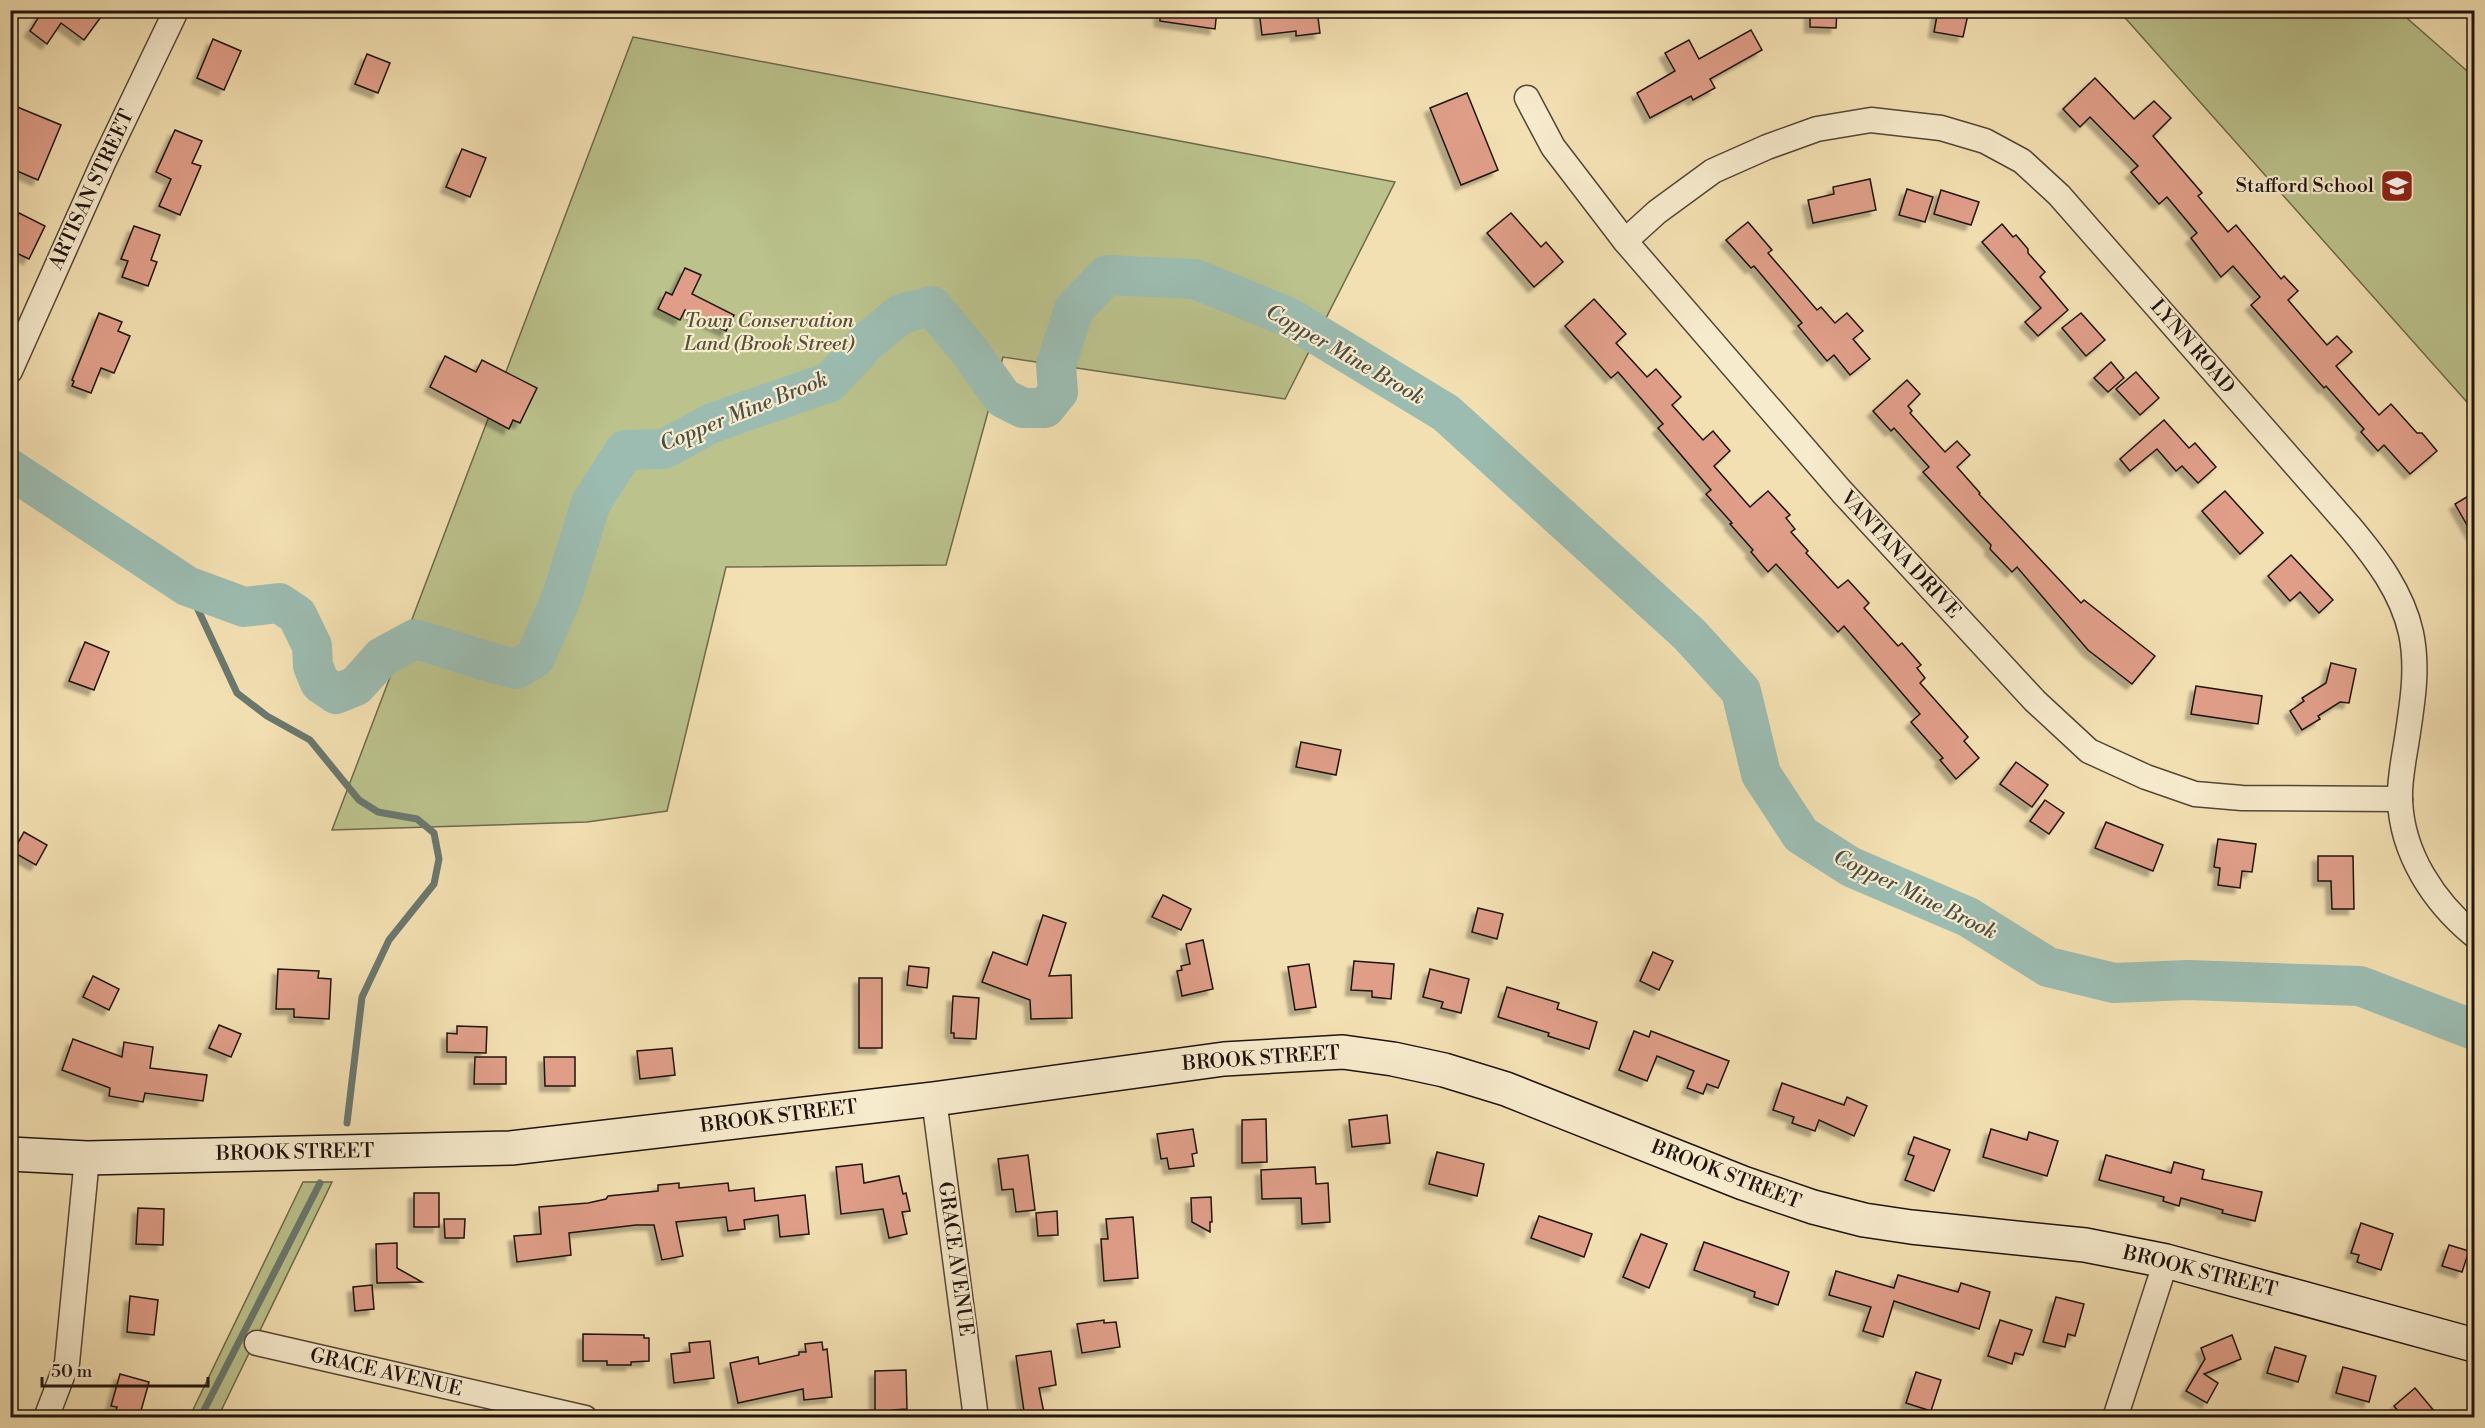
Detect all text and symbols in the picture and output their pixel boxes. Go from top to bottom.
street label: ARTISAN STREET [44,106,140,275]
school or university icon: Stafford School [2379,168,2415,204]
place label: Stafford School [2236,174,2374,199]
street label: LYNN ROAD [2144,295,2240,399]
water label: Copper Mine Brook [1261,299,1429,411]
park label: Town Conservation Land (Brook Street) [683,309,855,357]
water label: Copper Mine Brook [656,366,832,458]
street label: VANTANA DRIVE [1834,485,1966,624]
water label: Copper Mine Brook [1829,844,2001,946]
street label: BROOK STREET [1180,1041,1341,1077]
street label: BROOK STREET [698,1095,859,1139]
street label: BROOK STREET [1647,1135,1804,1215]
street label: BROOK STREET [215,1139,374,1167]
street label: GRACE AVENUE [932,1180,978,1338]
street label: BROOK STREET [2119,1240,2280,1303]
street label: GRACE AVENUE [307,1343,465,1403]
scale bar [42,1350,208,1388]
text: 50 m [51,1360,93,1383]

